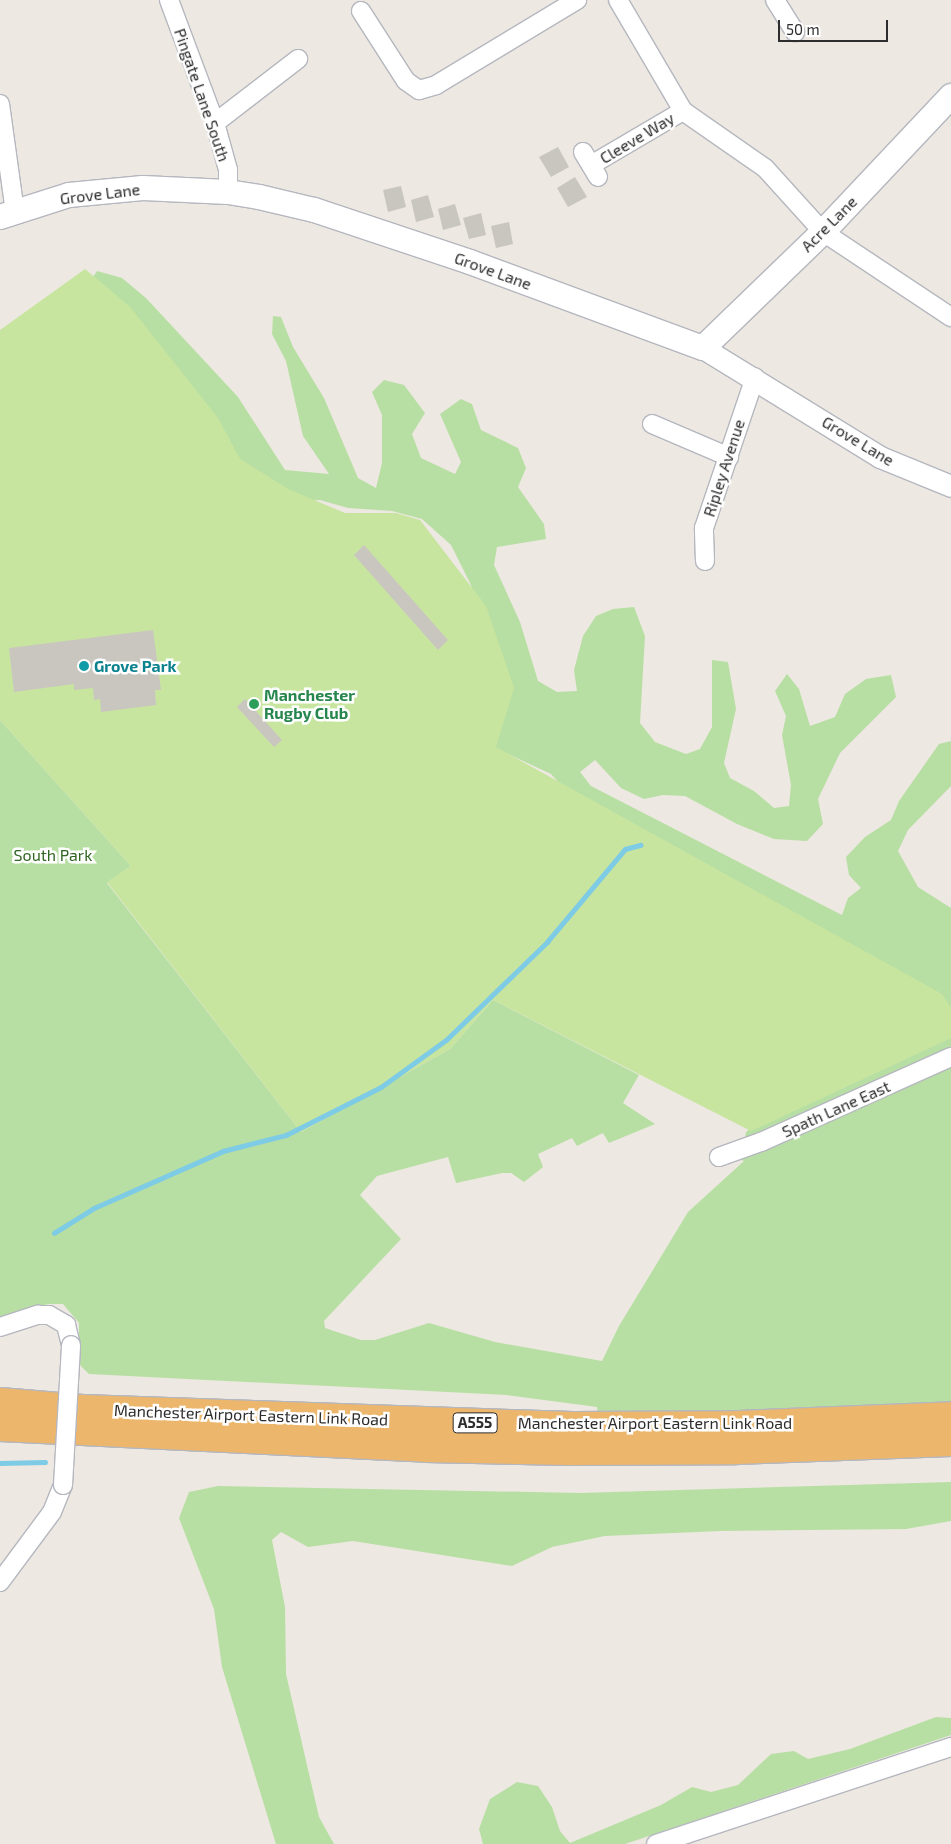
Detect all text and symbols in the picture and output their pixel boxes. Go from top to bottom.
scale bar [781,10,891,42]
text: 50 m [786,20,820,38]
street label: Pingate Lane South [170,26,234,164]
street label: Cleeve Way [596,108,678,168]
street label: Grove Lane [59,180,141,208]
street label: Acre Lane [797,192,861,256]
street label: Grove Lane [452,248,534,294]
street label: Grove Lane [818,412,898,470]
street label: Ripley Avenue [699,416,749,520]
place label: Grove Park [94,656,176,676]
marker: Grove Park [78,660,90,672]
place label: Manchester Rugby Club [264,685,355,723]
marker: Manchester Rugby Club [248,698,260,710]
park label: South Park [14,845,92,865]
street label: Spath Lane East [779,1077,893,1141]
street label: Manchester Airport Eastern Link Road [113,1401,389,1429]
road number: A555 [452,1410,498,1436]
street label: Manchester Airport Eastern Link Road [517,1413,793,1433]

